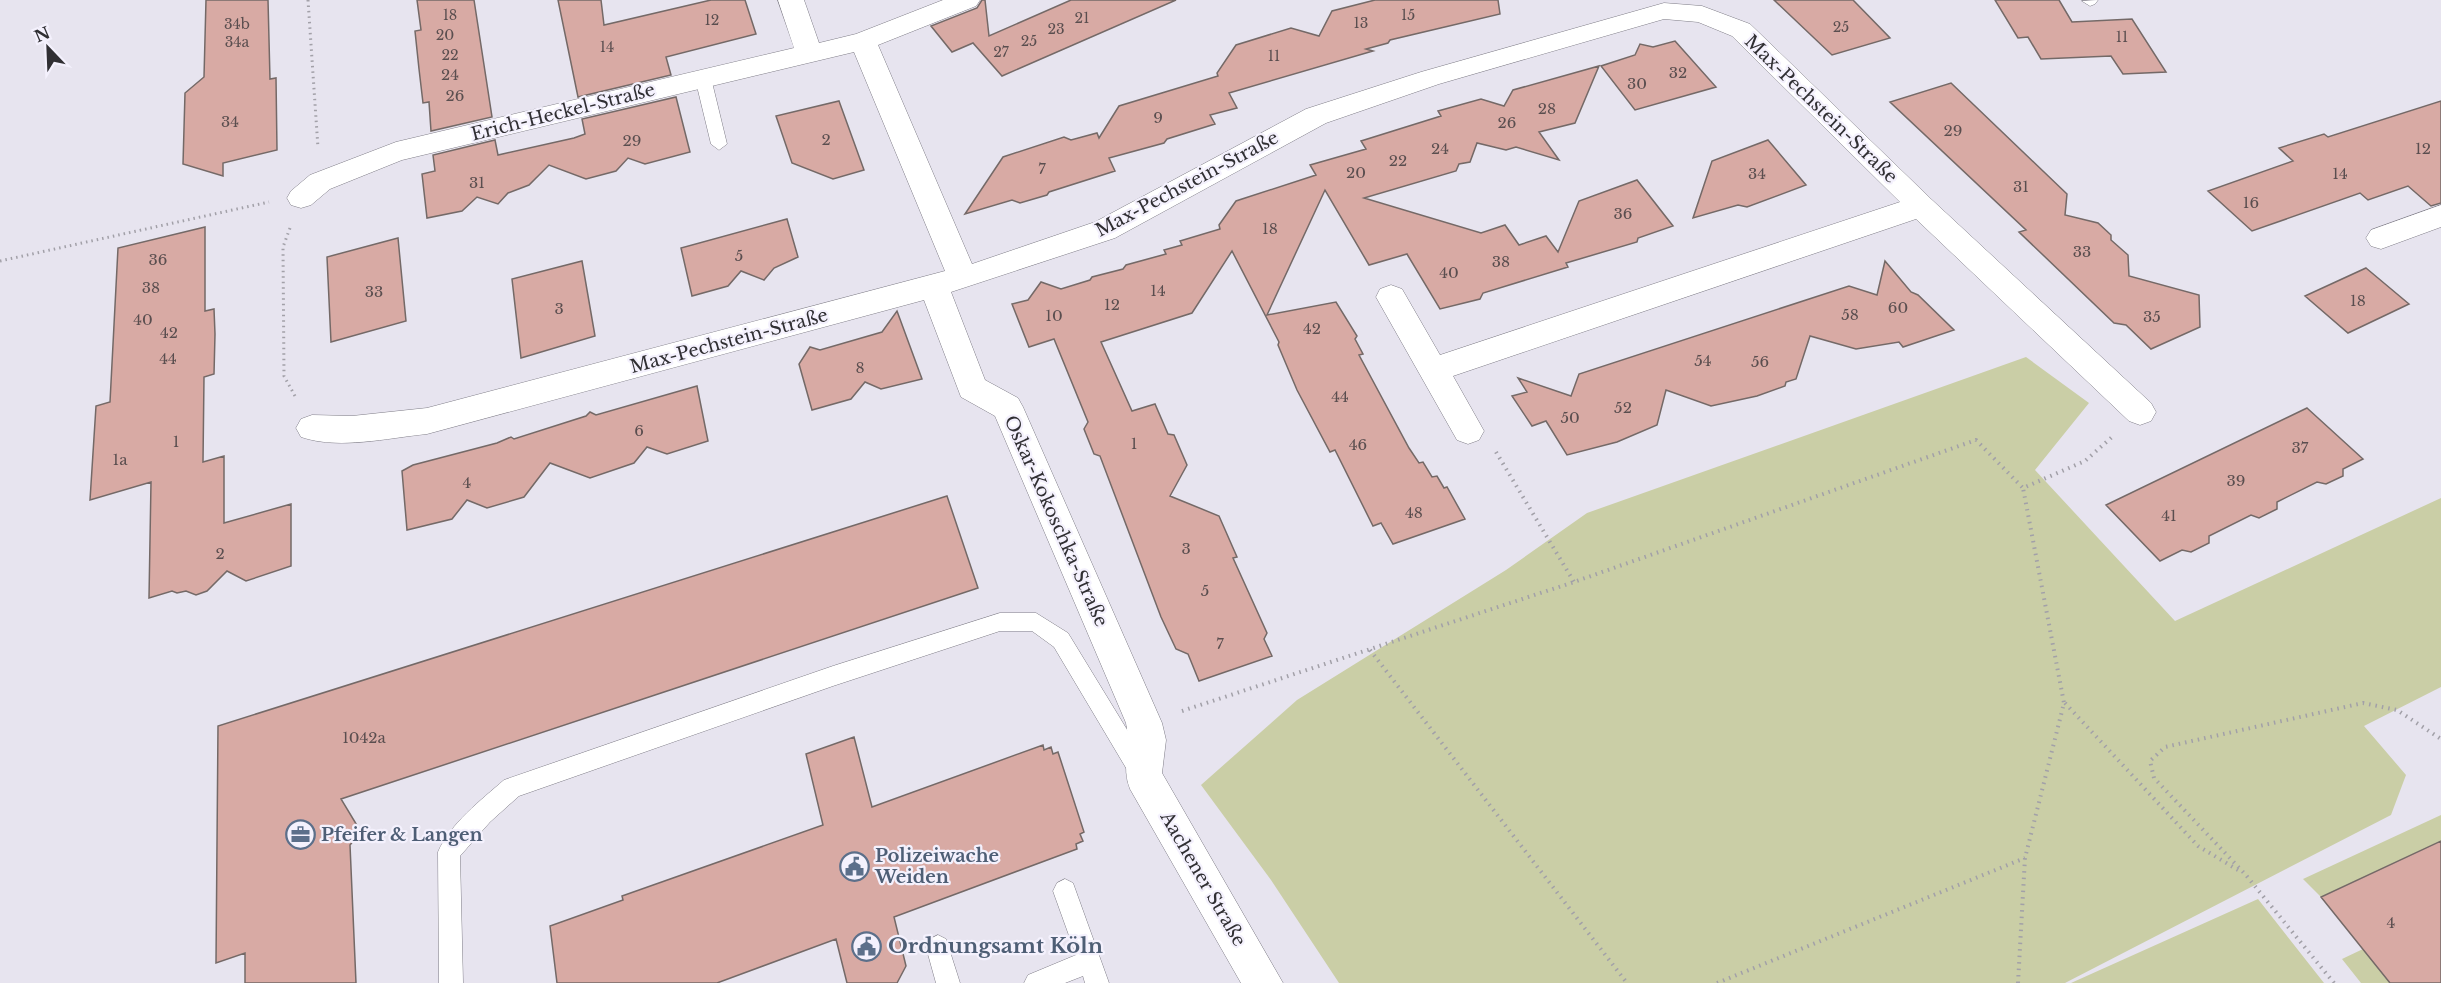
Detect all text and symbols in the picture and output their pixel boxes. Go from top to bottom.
house number: 18 [443,6,457,24]
house number: 15 [1401,6,1415,24]
house number: 21 [1075,9,1089,27]
house number: 12 [705,11,719,29]
house number: 13 [1354,14,1368,32]
house number: 34b [224,15,250,33]
north arrow [18,18,78,78]
house number: 25 [1833,18,1849,36]
house number: 23 [1047,20,1065,38]
text: N [31,22,53,46]
house number: 20 [436,26,454,44]
house number: 11 [2116,28,2128,46]
street label: Max-Pechstein-Straße [1740,30,1902,188]
house number: 25 [1021,32,1037,50]
house number: 34a [225,33,250,51]
house number: 14 [600,38,614,56]
house number: 27 [993,43,1010,61]
house number: 22 [441,46,459,64]
house number: 11 [1268,47,1280,65]
house number: 32 [1669,63,1687,82]
house number: 24 [441,65,459,84]
house number: 30 [1627,74,1647,93]
street label: Erich-Heckel-Straße [469,79,657,145]
house number: 26 [446,86,464,105]
house number: 28 [1538,99,1556,118]
house number: 9 [1153,108,1163,127]
house number: 34 [221,112,239,131]
house number: 26 [1498,113,1516,132]
house number: 29 [1944,121,1962,140]
street label: Max-Pechstein-Straße [1092,126,1282,242]
house number: 2 [821,130,831,149]
house number: 29 [623,131,641,150]
house number: 24 [1431,139,1449,158]
house number: 12 [2415,139,2431,158]
house number: 22 [1389,151,1407,170]
house number: 7 [1038,159,1046,178]
house number: 20 [1346,163,1366,182]
house number: 34 [1748,164,1766,183]
house number: 14 [2332,164,2348,183]
house number: 31 [469,173,485,192]
house number: 31 [2013,177,2029,196]
house number: 16 [2243,193,2259,212]
house number: 36 [1614,204,1632,223]
house number: 18 [1262,219,1278,238]
house number: 33 [2073,242,2091,261]
house number: 5 [735,246,743,265]
house number: 36 [149,250,167,269]
house number: 38 [1492,252,1510,271]
house number: 40 [1439,263,1459,282]
house number: 38 [142,278,160,297]
house number: 14 [1150,281,1166,300]
house number: 33 [365,282,383,301]
house number: 18 [2350,291,2366,310]
house number: 12 [1104,295,1120,314]
house number: 60 [1888,298,1908,317]
house number: 3 [554,299,564,318]
street label: Max-Pechstein-Straße [628,304,830,378]
house number: 58 [1841,305,1859,324]
house number: 10 [1045,306,1063,325]
house number: 35 [2143,307,2161,326]
house number: 40 [133,310,153,329]
house number: 42 [1303,319,1321,338]
house number: 42 [160,323,178,342]
house number: 44 [159,349,177,368]
house number: 54 [1694,351,1712,370]
house number: 56 [1751,352,1769,371]
house number: 8 [855,358,865,377]
house number: 44 [1331,387,1349,406]
house number: 52 [1614,398,1632,417]
house number: 50 [1560,408,1580,427]
street label: Oskar-Kokoschka-Straße [999,412,1113,630]
house number: 6 [634,421,644,440]
house number: 1 [173,432,179,451]
house number: 1 [1131,434,1137,453]
house number: 46 [1349,435,1367,454]
house number: 37 [2292,438,2309,457]
house number: 1a [112,450,128,469]
house number: 39 [2227,471,2245,490]
house number: 4 [463,473,471,492]
house number: 48 [1405,503,1423,522]
house number: 41 [2161,506,2177,525]
house number: 3 [1181,539,1191,558]
house number: 2 [215,544,225,563]
house number: 5 [1201,581,1209,600]
house number: 7 [1216,634,1224,653]
house number: 1042a [342,728,387,747]
street label: Aachener Straße [1155,807,1250,950]
office icon: Pfeifer & Langen [284,819,316,851]
place label: Pfeifer & Langen [321,824,483,846]
place label: Polizeiwache Weiden [874,845,999,888]
public building icon: Polizeiwache Weiden [838,850,870,882]
house number: 4 [2387,913,2395,932]
public building icon: Ordnungsamt Köln [851,930,883,962]
place label: Ordnungsamt Köln [888,933,1103,959]

